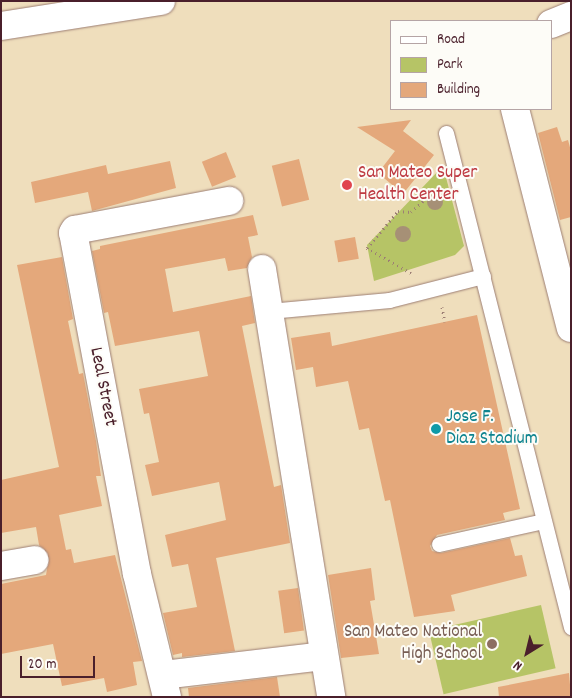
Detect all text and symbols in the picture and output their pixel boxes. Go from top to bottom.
legend [390,20,552,110]
text: Road [437,29,465,51]
text: Park [437,54,463,76]
text: Building [437,79,480,101]
place label: San Mateo Super Health Center [358,163,477,207]
marker: San Mateo Super Health Center [340,178,354,192]
street label: Leal Street [83,346,121,428]
place label: Jose F. Diaz Stadium [446,407,538,451]
marker: Jose F. Diaz Stadium [430,423,442,435]
place label: San Mateo National High School [344,622,482,666]
north arrow [502,628,552,678]
marker: San Mateo National High School [486,638,498,650]
scale bar [22,646,98,678]
text: 20 m [28,654,56,676]
text: N [510,655,527,675]

